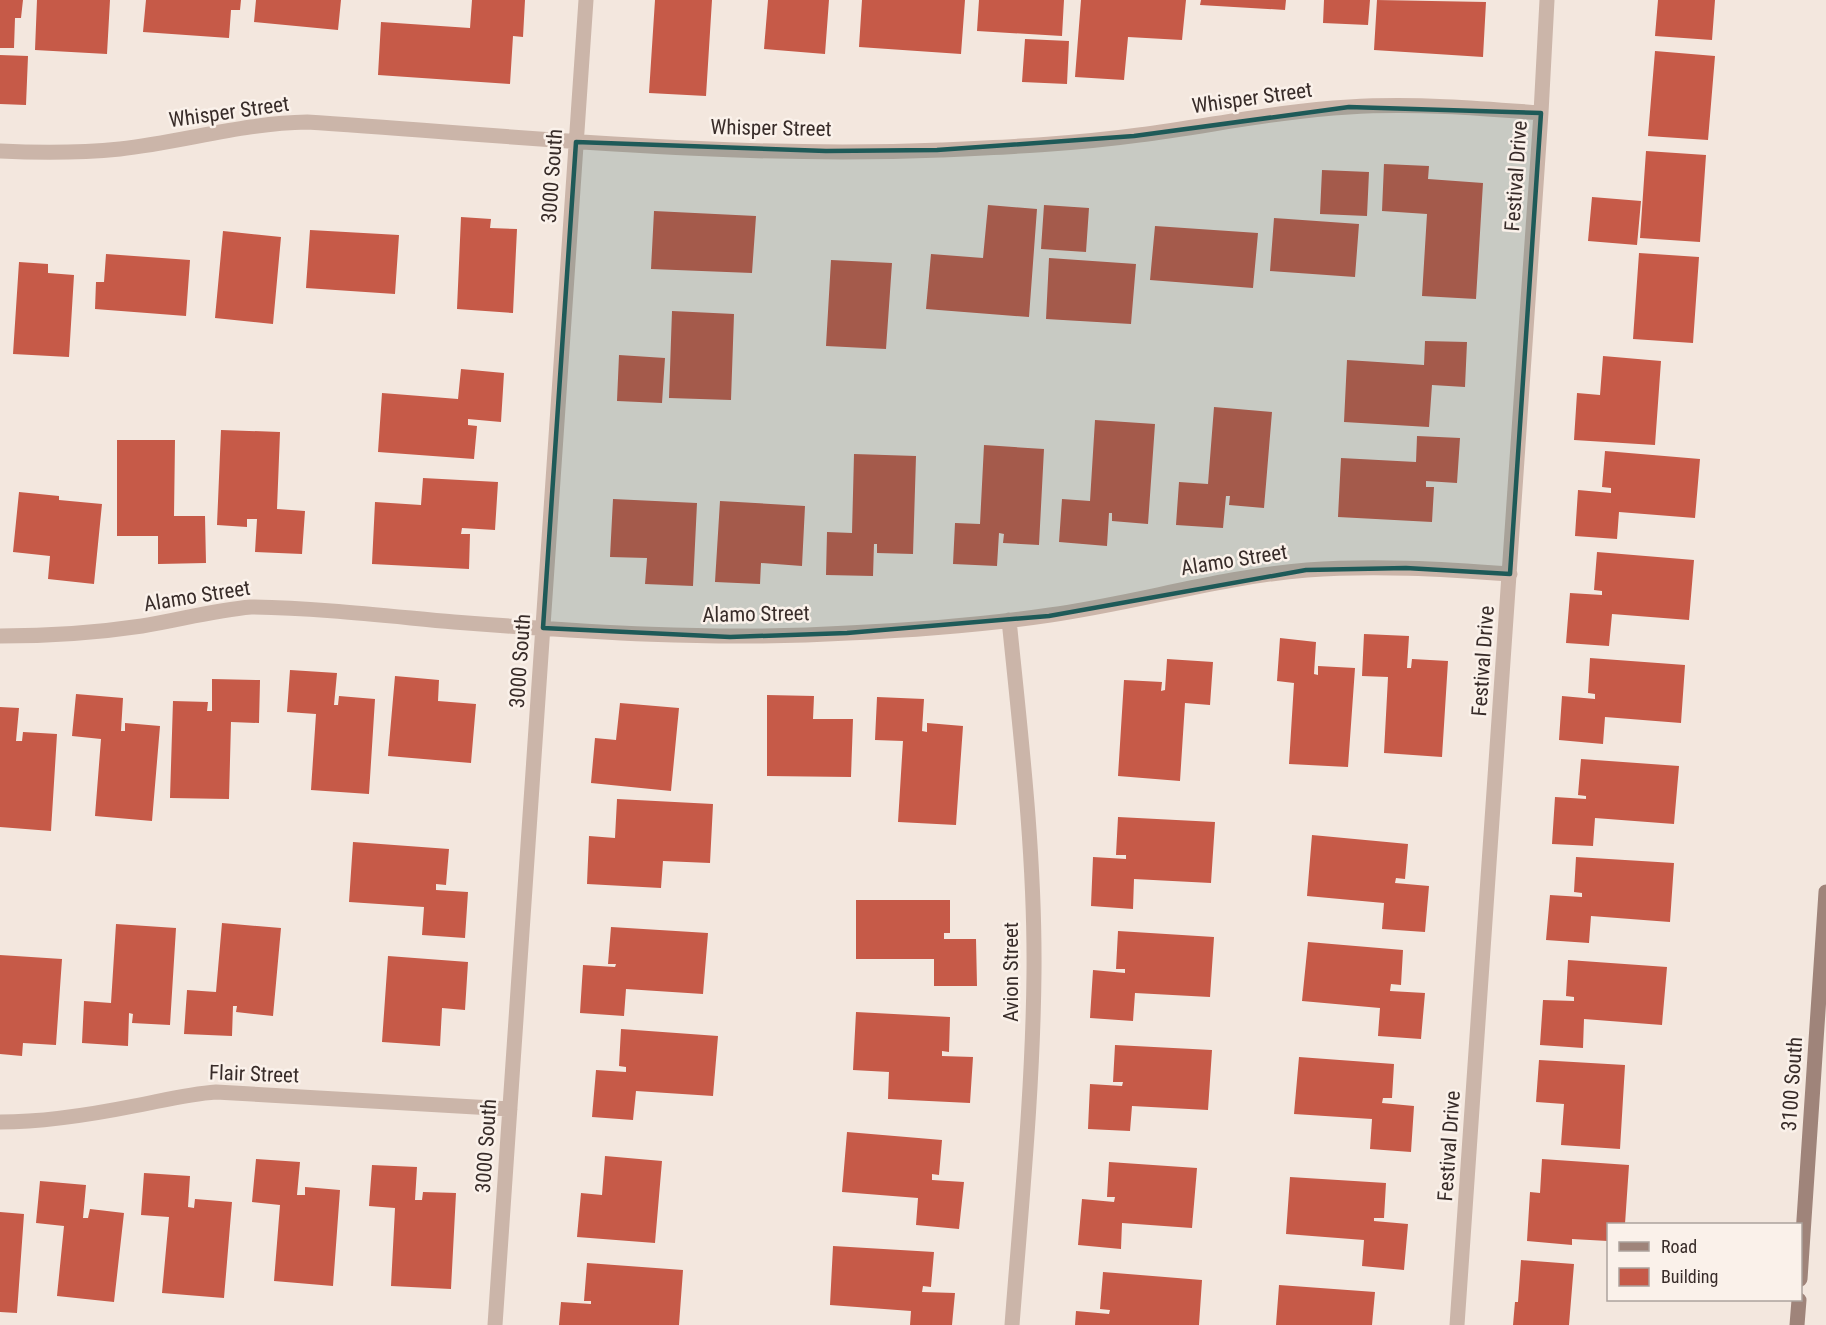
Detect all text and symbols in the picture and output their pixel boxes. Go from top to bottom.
street label: Whisper Street [1190,78,1314,118]
street label: Whisper Street [167,92,291,132]
street label: Whisper Street [710,115,832,141]
street label: Festival Drive [1500,120,1532,232]
street label: 3000 South [537,128,567,224]
street label: Alamo Street [1179,540,1289,580]
street label: Alamo Street [142,576,252,616]
street label: Alamo Street [702,601,810,627]
street label: Festival Drive [1467,605,1499,717]
street label: 3000 South [505,613,535,709]
street label: Avion Street [999,922,1023,1022]
street label: 3100 South [1777,1036,1807,1132]
street label: Flair Street [208,1060,300,1088]
street label: Festival Drive [1433,1090,1465,1202]
street label: 3000 South [471,1098,501,1194]
legend [1607,1223,1802,1301]
text: Road [1661,1236,1697,1257]
text: Building [1661,1266,1718,1287]

